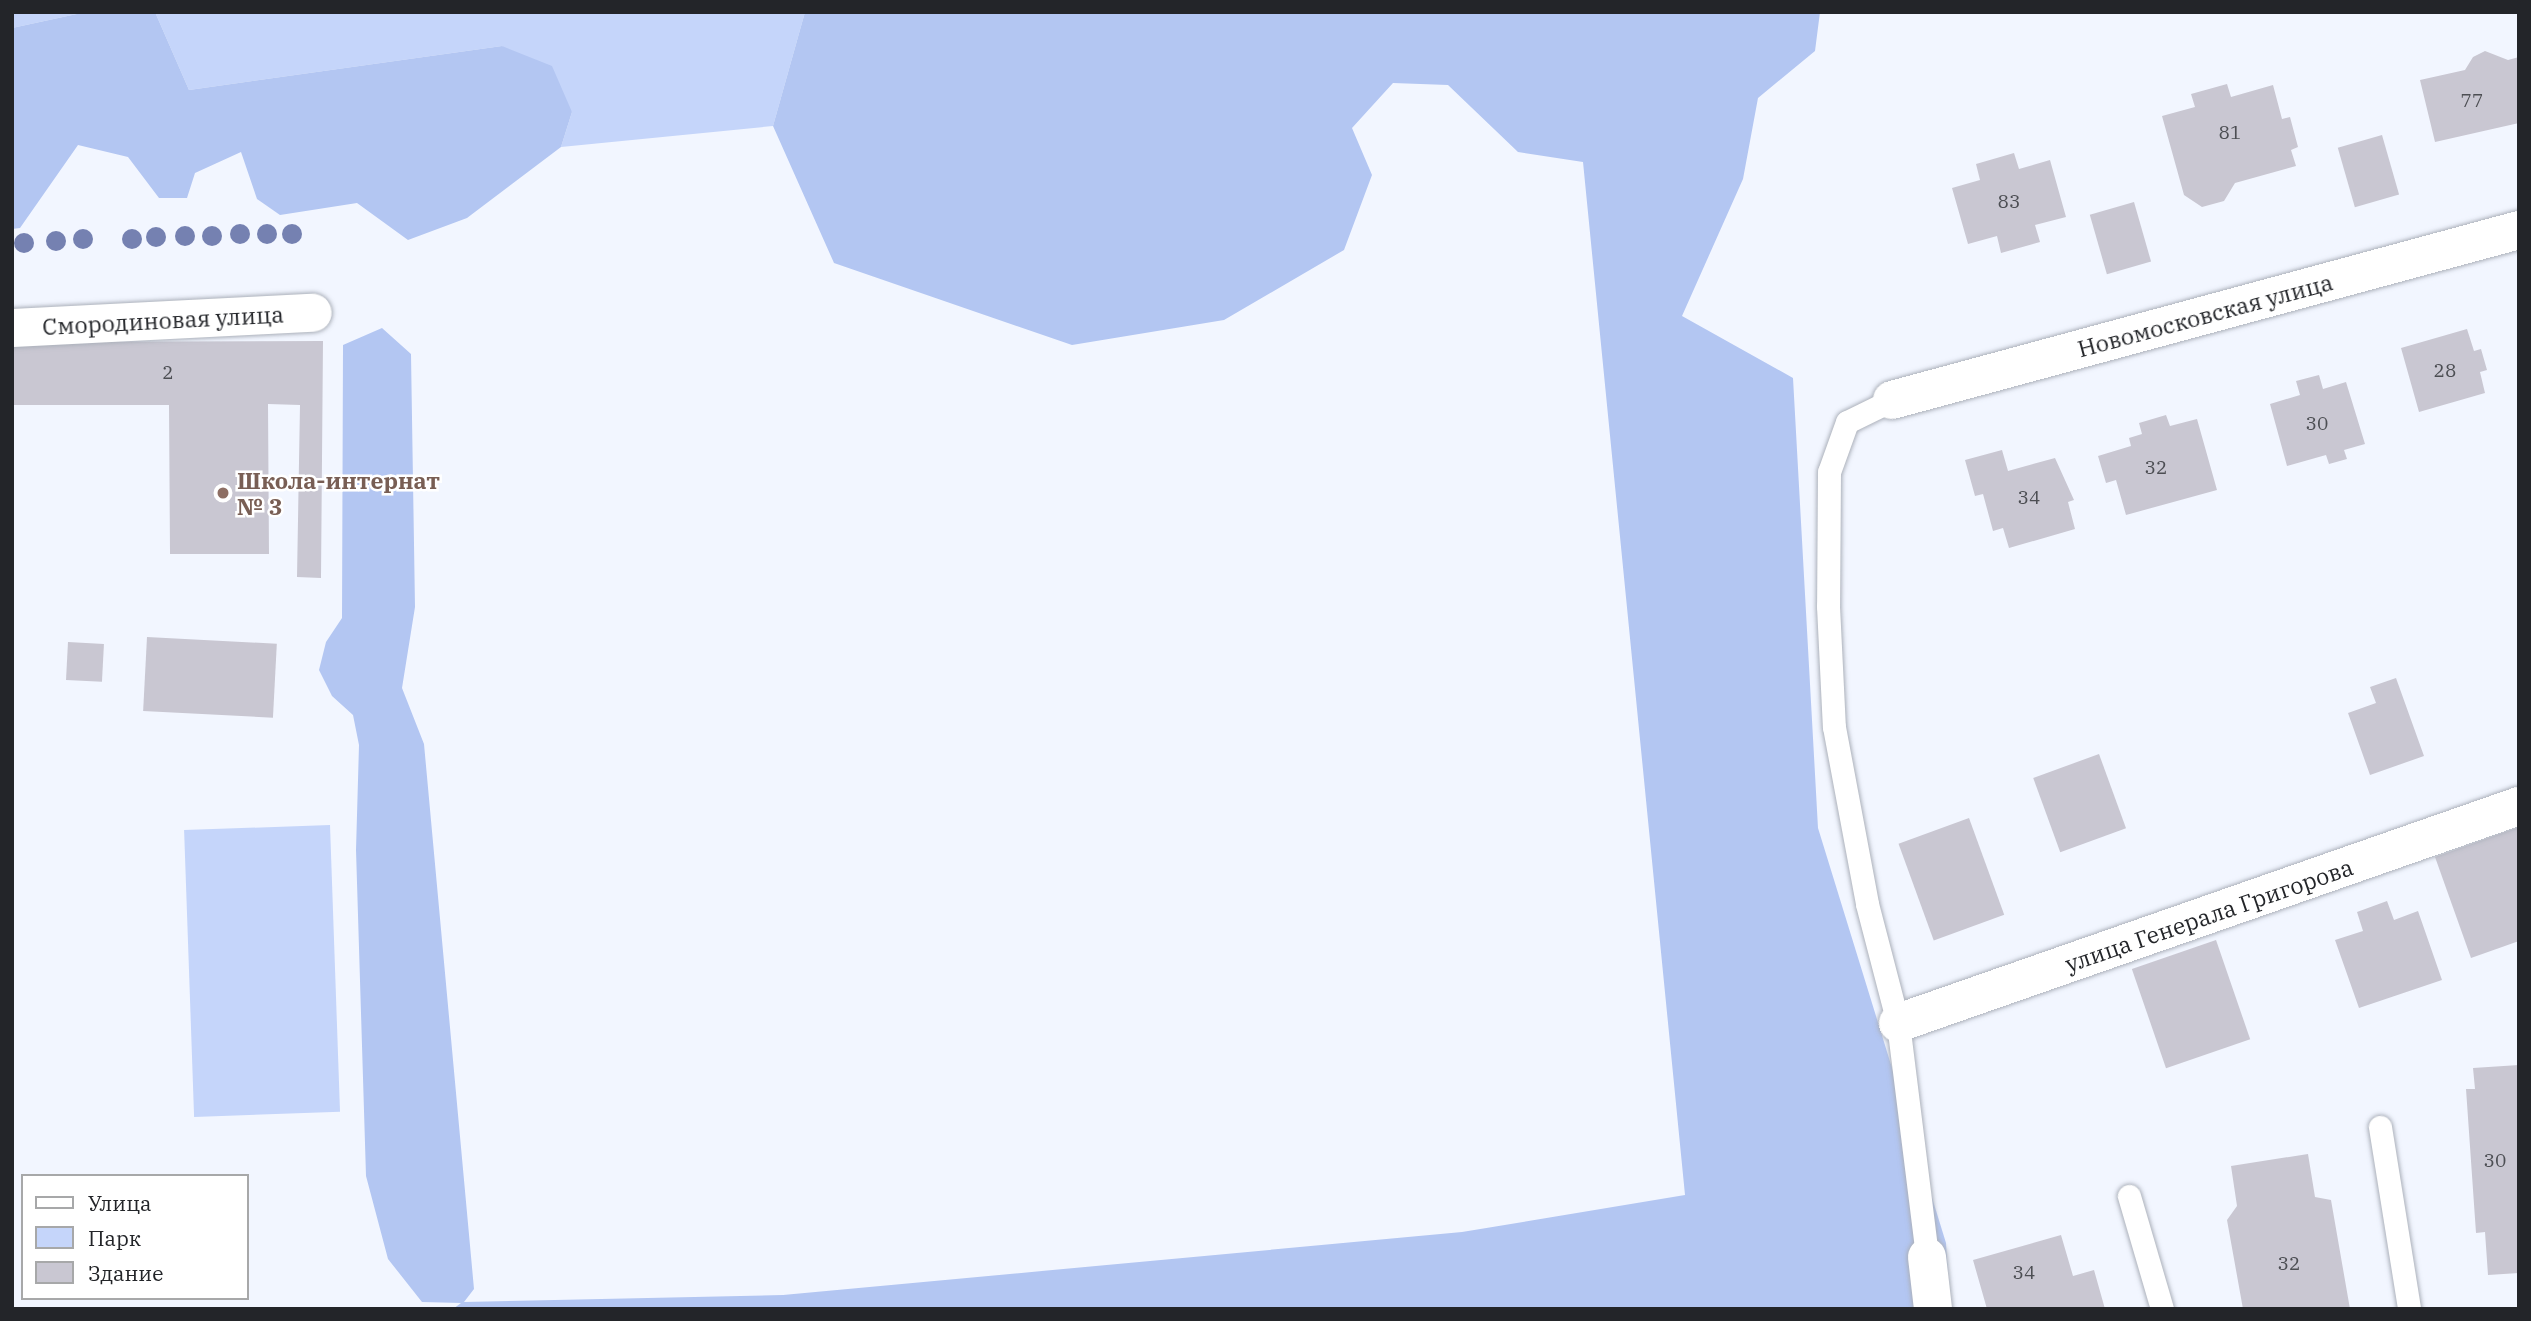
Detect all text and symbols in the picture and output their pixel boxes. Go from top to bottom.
house number: 77 [2461,90,2483,112]
house number: 81 [2219,122,2241,144]
house number: 83 [1998,191,2020,213]
street label: Новомосковская улица [2074,268,2336,362]
street label: Смородиновая улица [42,300,284,340]
house number: 28 [2434,360,2456,382]
house number: 2 [162,362,174,384]
house number: 30 [2306,413,2328,435]
house number: 32 [2145,457,2167,479]
place label: Школа-интернат № 3 [237,466,440,520]
marker: Школа-интернат № 3 [215,485,231,501]
house number: 34 [2018,487,2040,509]
street label: улица Генерала Григорова [2061,853,2357,977]
house number: 30 [2484,1150,2506,1172]
legend [21,1174,248,1300]
text: Улица [88,1189,152,1217]
text: Парк [88,1224,141,1252]
house number: 32 [2278,1253,2300,1275]
text: Здание [88,1259,163,1287]
house number: 34 [2013,1262,2035,1284]

